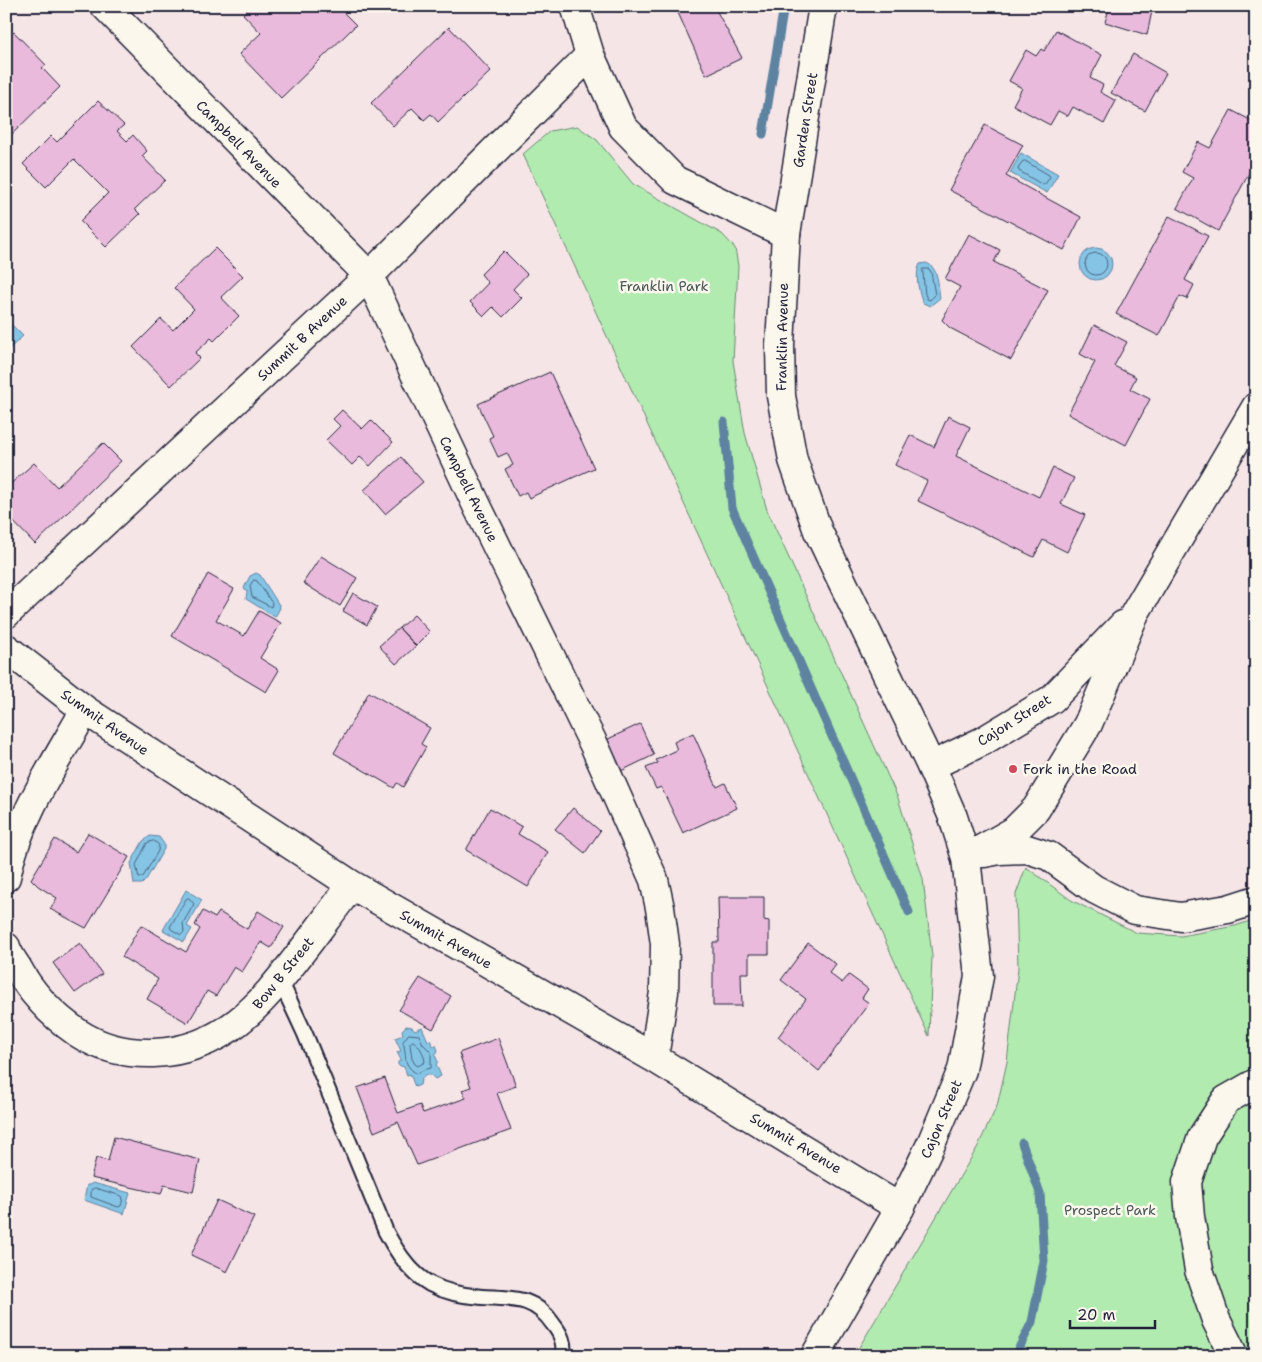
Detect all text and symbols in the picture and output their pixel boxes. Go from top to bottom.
street label: Garden Street [789,71,821,169]
street label: Campbell Avenue [192,96,286,192]
park label: Franklin Park [619,277,709,295]
street label: Franklin Avenue [772,283,792,391]
street label: Summit B Avenue [253,292,351,384]
street label: Campbell Avenue [436,433,502,545]
street label: Summit Avenue [57,685,153,759]
street label: Cajon Street [974,690,1054,750]
place label: Fork in the Road [1023,760,1137,778]
marker: Fork in the Road [1007,763,1019,775]
street label: Summit Avenue [397,905,495,973]
street label: Bow B Street [248,933,318,1013]
street label: Cajon Street [916,1077,966,1161]
street label: Summit Avenue [747,1109,845,1177]
park label: Prospect Park [1064,1201,1156,1219]
scale bar [1070,1297,1154,1329]
text: 20 m [1077,1305,1116,1325]

